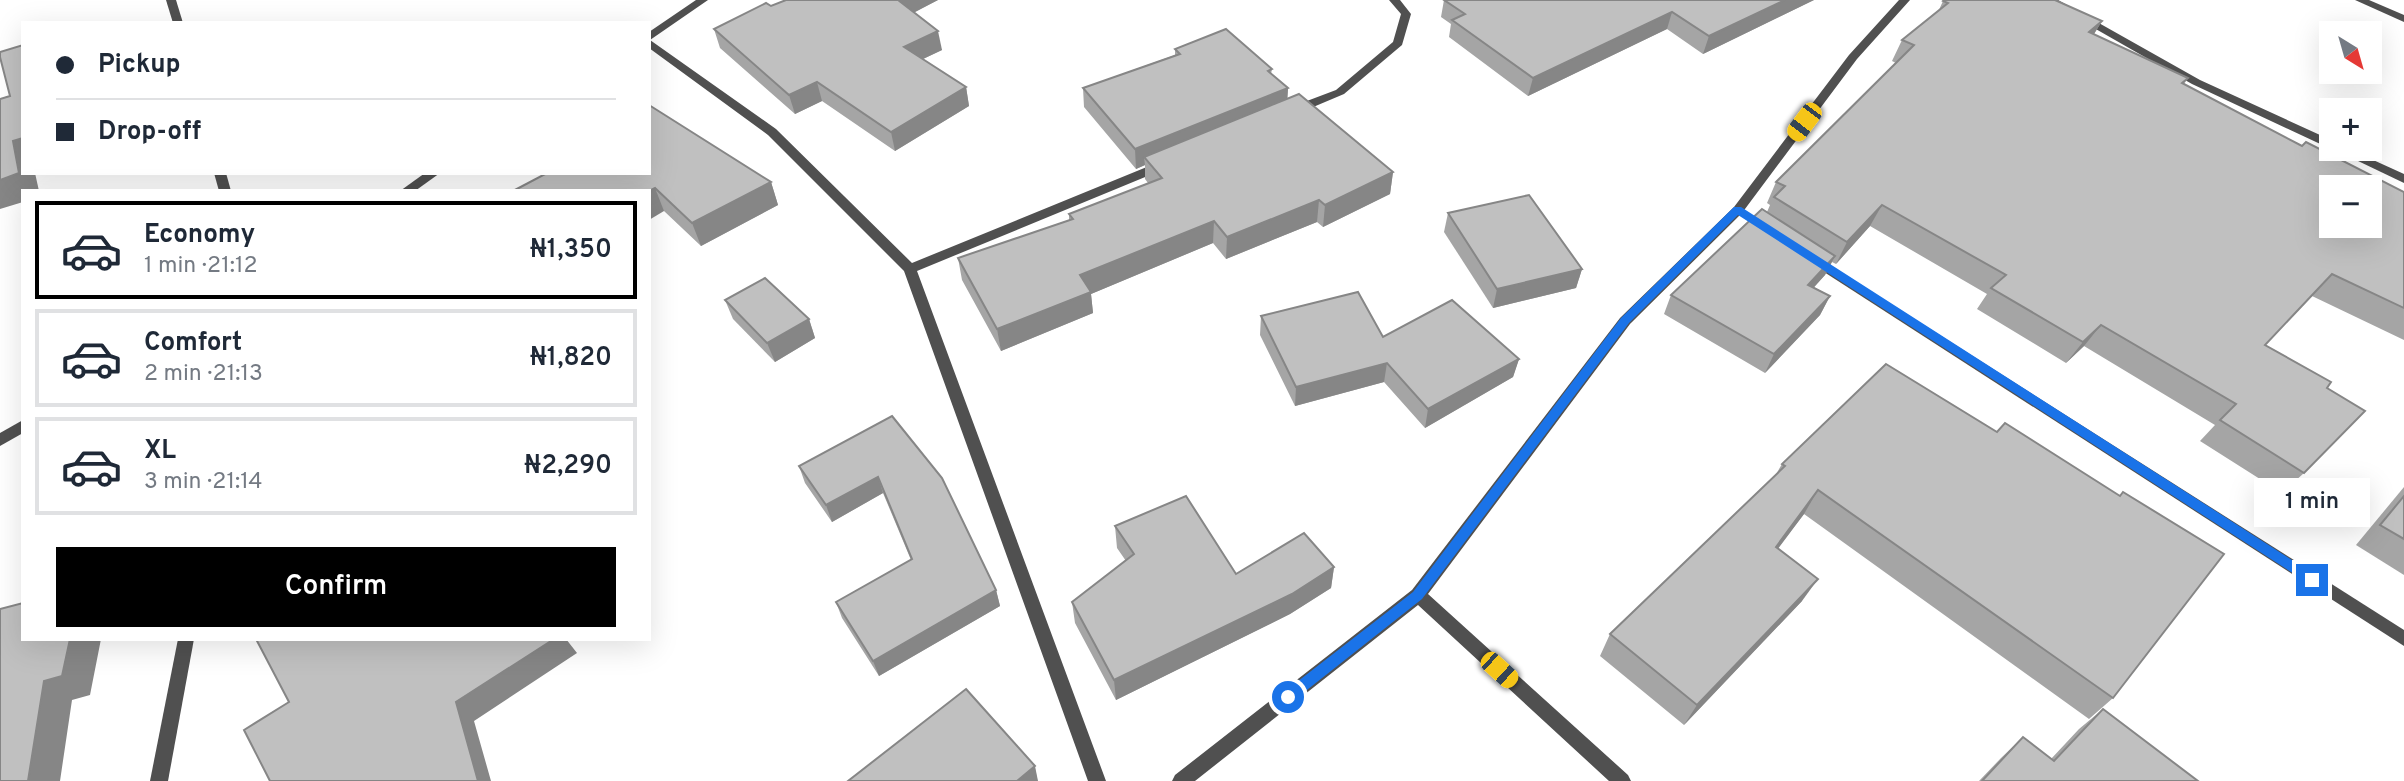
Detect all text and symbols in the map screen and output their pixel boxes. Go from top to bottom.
north arrow [2319,21,2382,84]
map controls [2319,21,2382,238]
text: Pickup [98,49,181,82]
button: + [2319,98,2382,161]
car [1783,99,1826,145]
text: Drop-off [98,116,201,149]
button: − [2319,175,2382,238]
icon: car [60,219,123,282]
text: Economy [144,219,255,252]
text: ₦1,350 [530,234,612,267]
text: 1 min · 21:12 [144,252,258,281]
icon: car [60,327,123,390]
text: Comfort [144,327,242,360]
text: ₦1,820 [530,342,612,375]
text: 2 min · 21:13 [144,360,263,389]
icon: car [60,435,123,498]
text: XL [144,435,176,468]
text: ₦2,290 [524,450,612,483]
text: 3 min · 21:14 [144,468,263,497]
callout: 1 min [2254,478,2370,528]
text: 1 min [2285,488,2339,517]
button: Confirm [56,547,616,627]
route end [2296,564,2328,596]
car [1477,648,1522,692]
route start [1272,681,1304,713]

